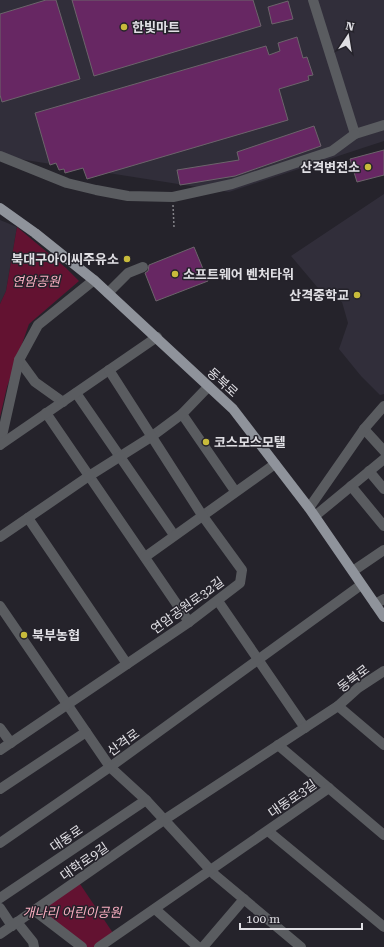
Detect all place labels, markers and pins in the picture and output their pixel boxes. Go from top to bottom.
place label: 한빛마트 [132,20,180,35]
marker: 한빛마트 [119,22,129,32]
place label: 산격변전소 [300,160,360,175]
marker: 산격변전소 [363,162,373,172]
place label: 북대구아이씨주유소 [11,252,119,267]
marker: 북대구아이씨주유소 [122,254,132,264]
place label: 소프트웨어 벤처타워 [183,267,294,282]
marker: 소프트웨어 벤처타워 [170,269,180,279]
place label: 산격중학교 [289,288,349,303]
marker: 산격중학교 [352,290,362,300]
place label: 코스모스모텔 [214,435,286,450]
marker: 코스모스모텔 [201,437,211,447]
place label: 북부농협 [32,628,80,643]
marker: 북부농협 [19,630,29,640]

